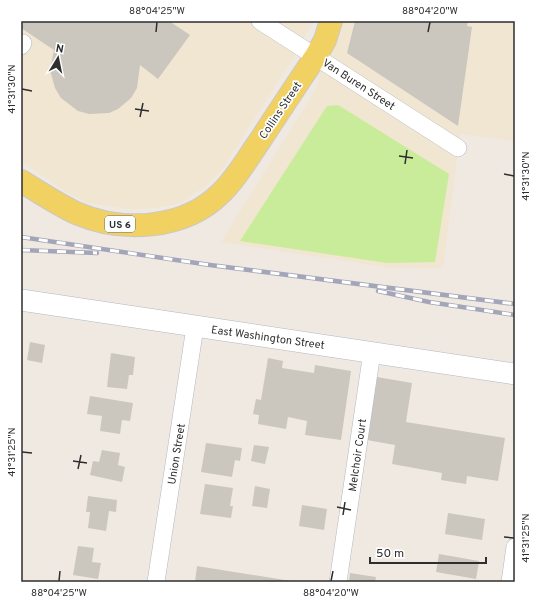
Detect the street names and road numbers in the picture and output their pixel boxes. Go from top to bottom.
street label: Van Buren Street [320,56,397,114]
street label: Collins Street [257,79,305,142]
road number: US 6 [105,216,135,232]
street label: East Washington Street [210,323,326,353]
street label: Melchoir Court [346,418,370,493]
street label: Union Street [165,423,189,486]

